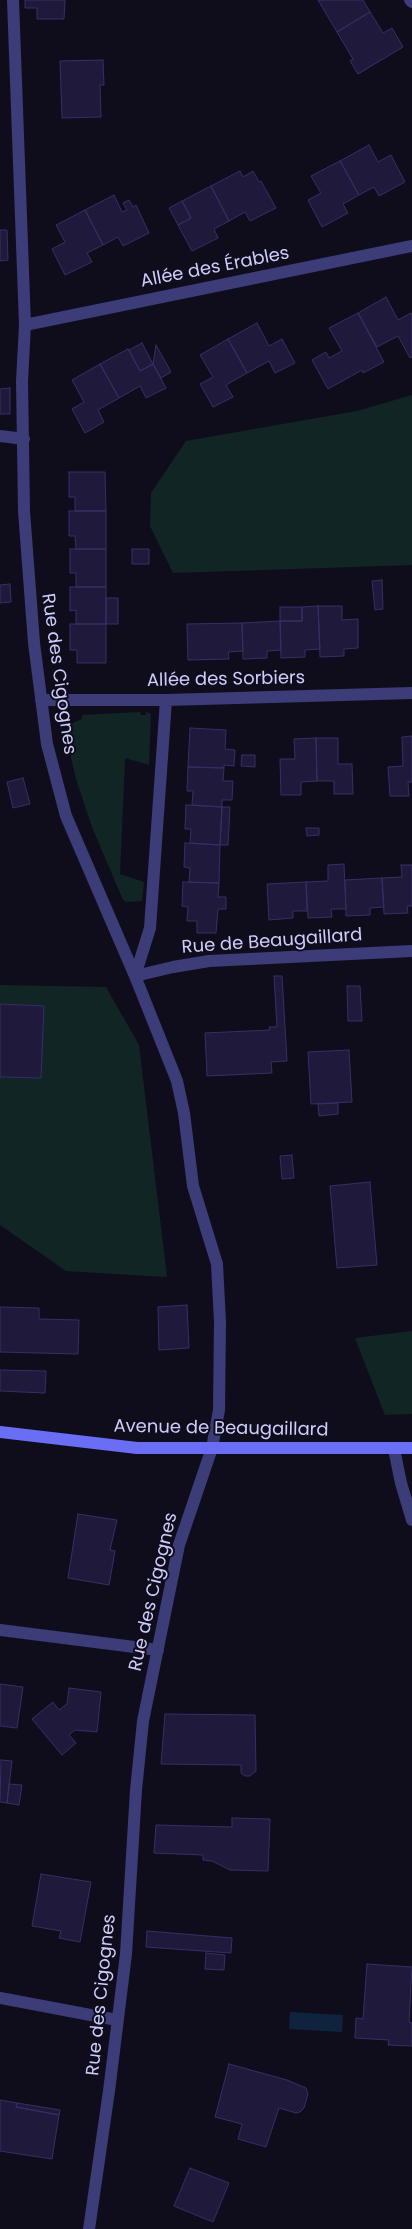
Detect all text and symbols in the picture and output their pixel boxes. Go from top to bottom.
street label: Allée des Érables [139,243,291,293]
street label: Rue des Cigognes [36,592,80,756]
street label: Allée des Sorbiers [147,668,305,692]
street label: Rue de Beaugaillard [181,925,363,959]
street label: Avenue de Beaugaillard [113,1416,329,1442]
street label: Rue des Cigognes [125,1511,183,1673]
street label: Rue des Cigognes [83,1913,121,2077]

